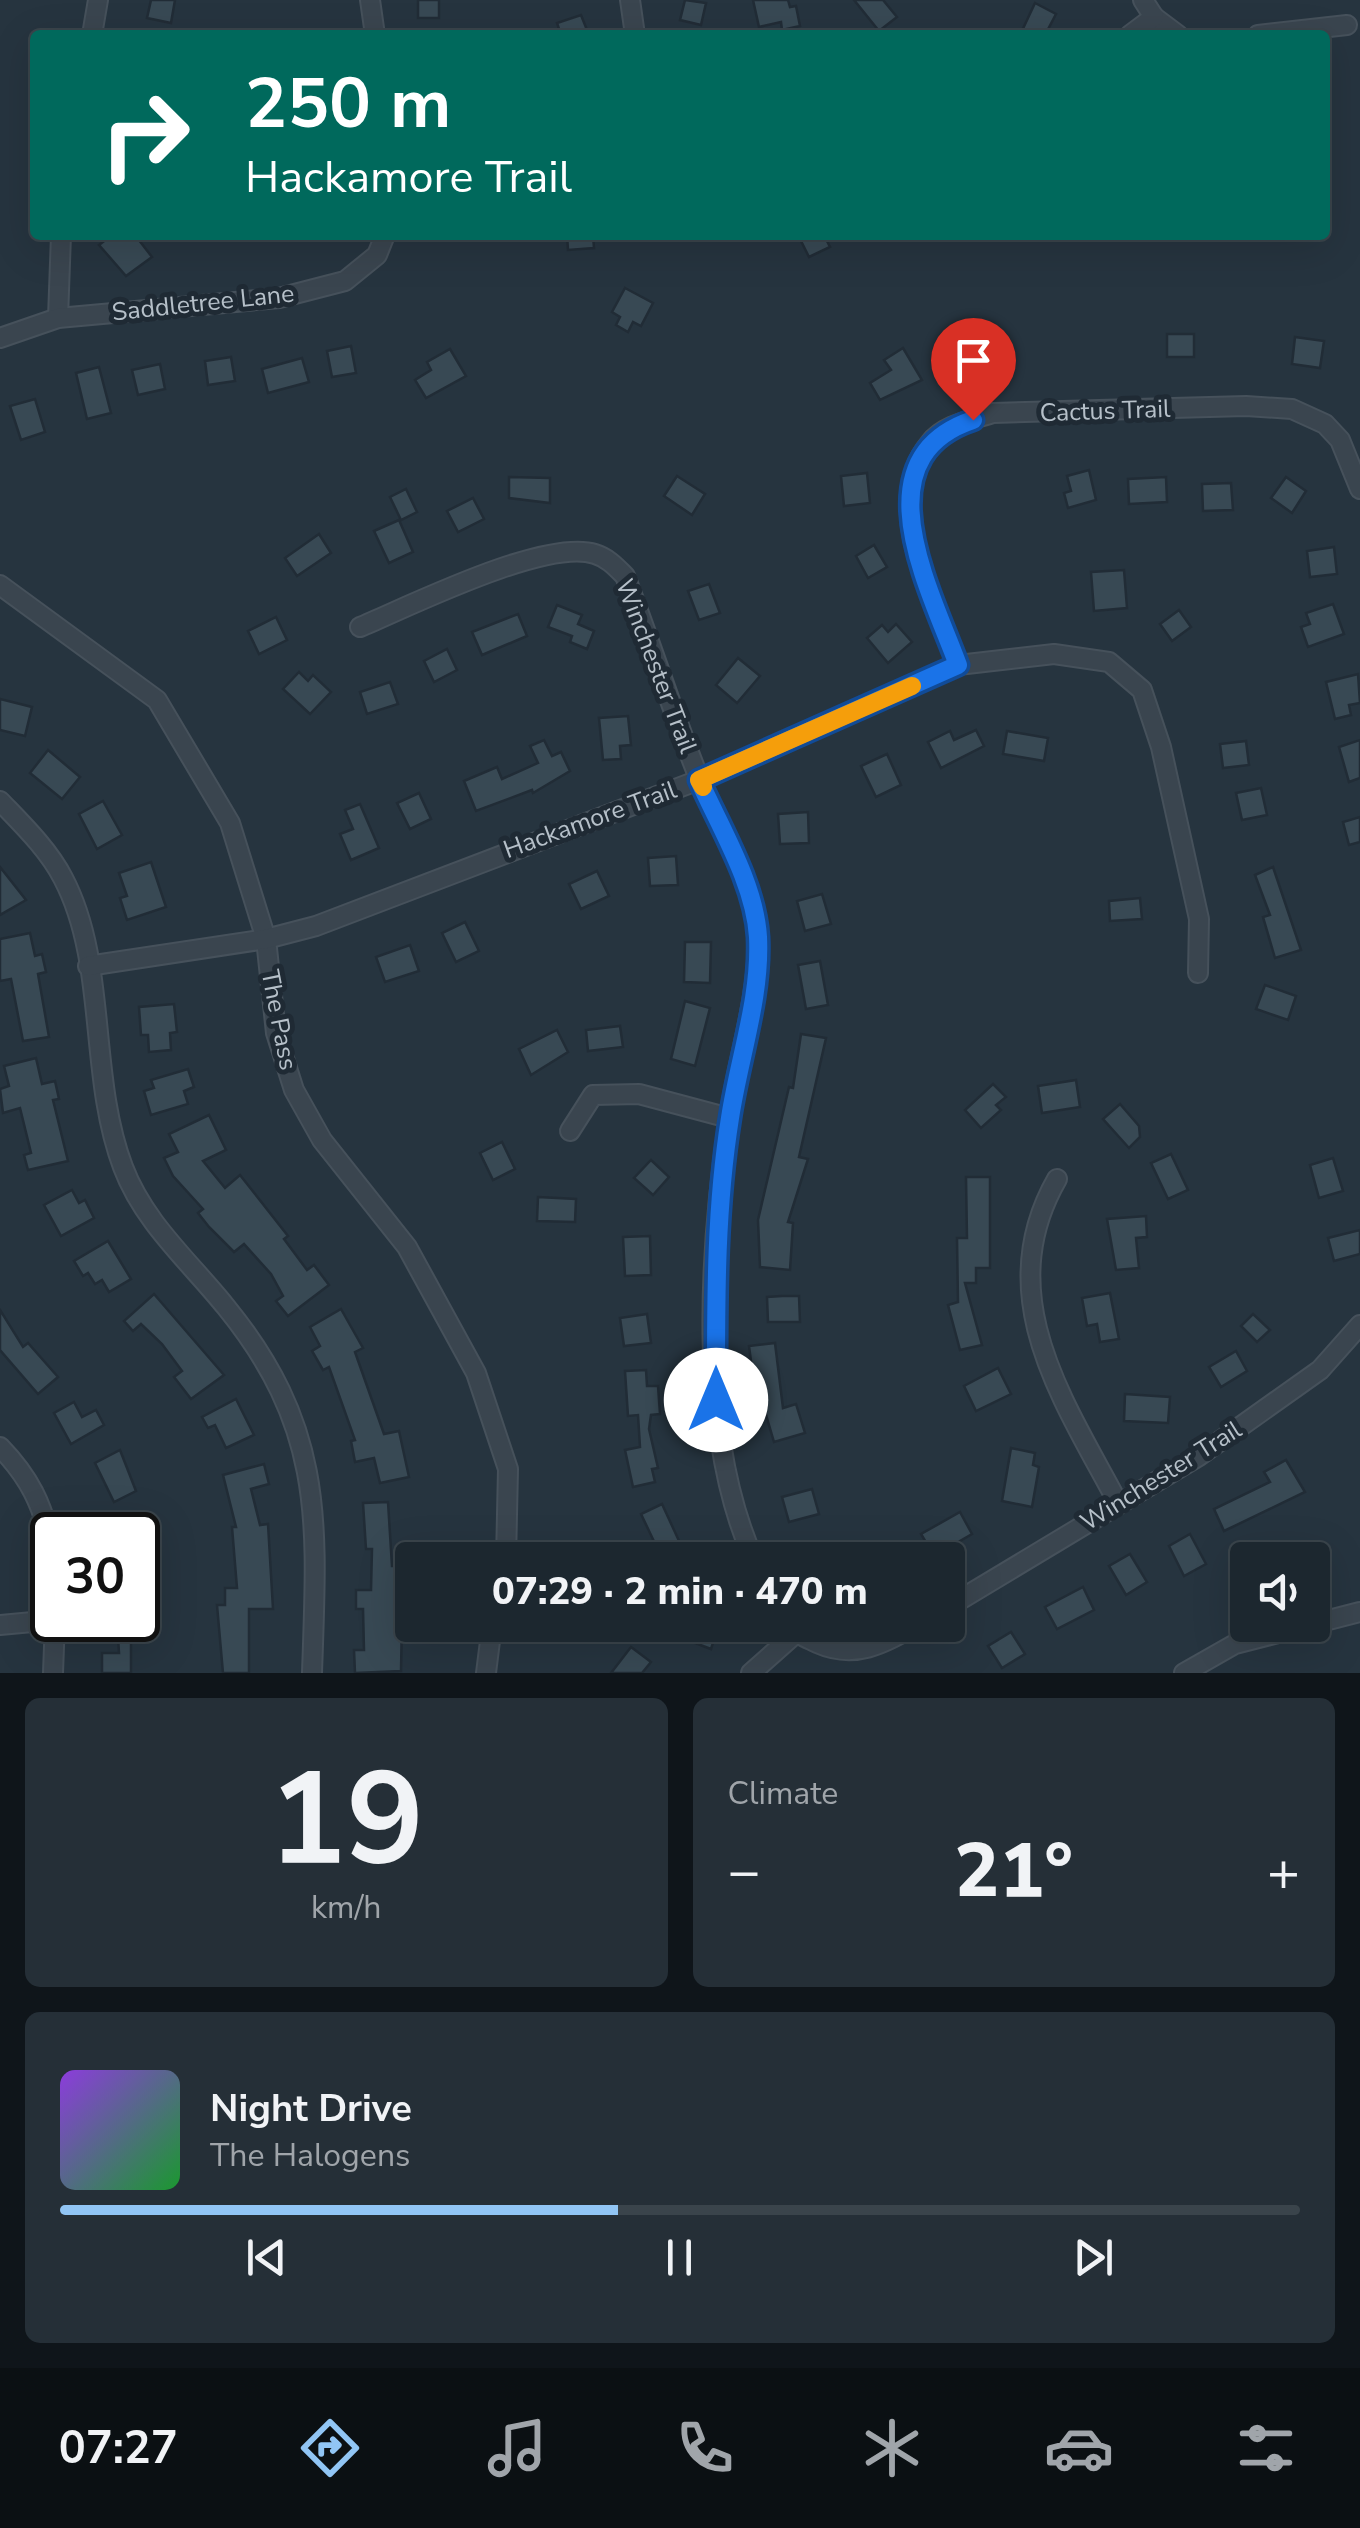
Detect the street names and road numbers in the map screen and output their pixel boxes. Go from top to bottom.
street label: Saddletree Lane [110,277,296,329]
street label: Cactus Trail [1039,392,1172,430]
street label: Winchester Trail [607,574,705,759]
street label: Hackamore Trail [499,773,682,867]
street label: The Pass [253,967,305,1073]
street label: Winchester Trail [1074,1412,1249,1539]

